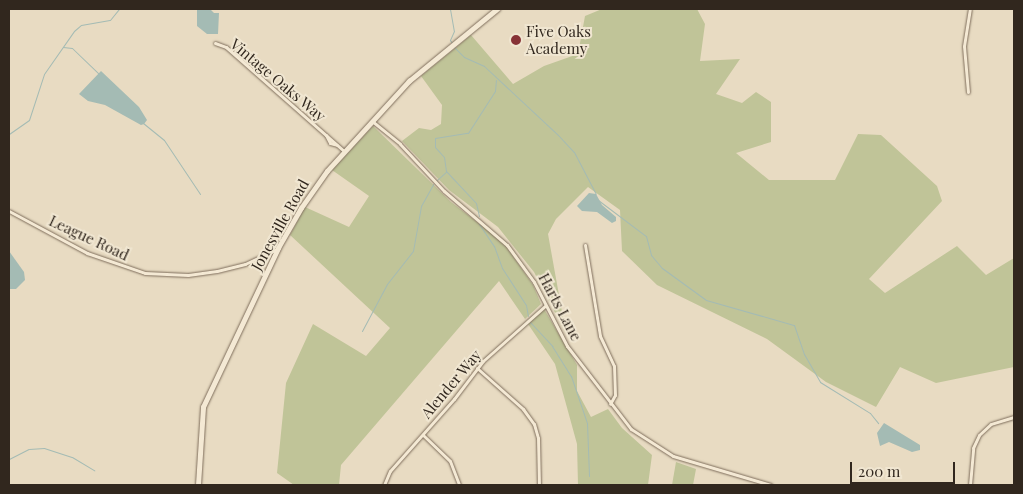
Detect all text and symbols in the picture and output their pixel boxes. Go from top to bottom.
place label: Five Oaks Academy [526,22,591,57]
marker: Five Oaks Academy [510,34,522,46]
street label: Vintage Oaks Way [227,35,329,125]
street label: Jonesville Road [247,176,313,274]
street label: League Road [46,212,132,264]
street label: Harts Lane [535,270,585,344]
street label: Alender Way [417,346,485,422]
scale bar [853,452,958,484]
text: 200 m [858,461,900,481]

